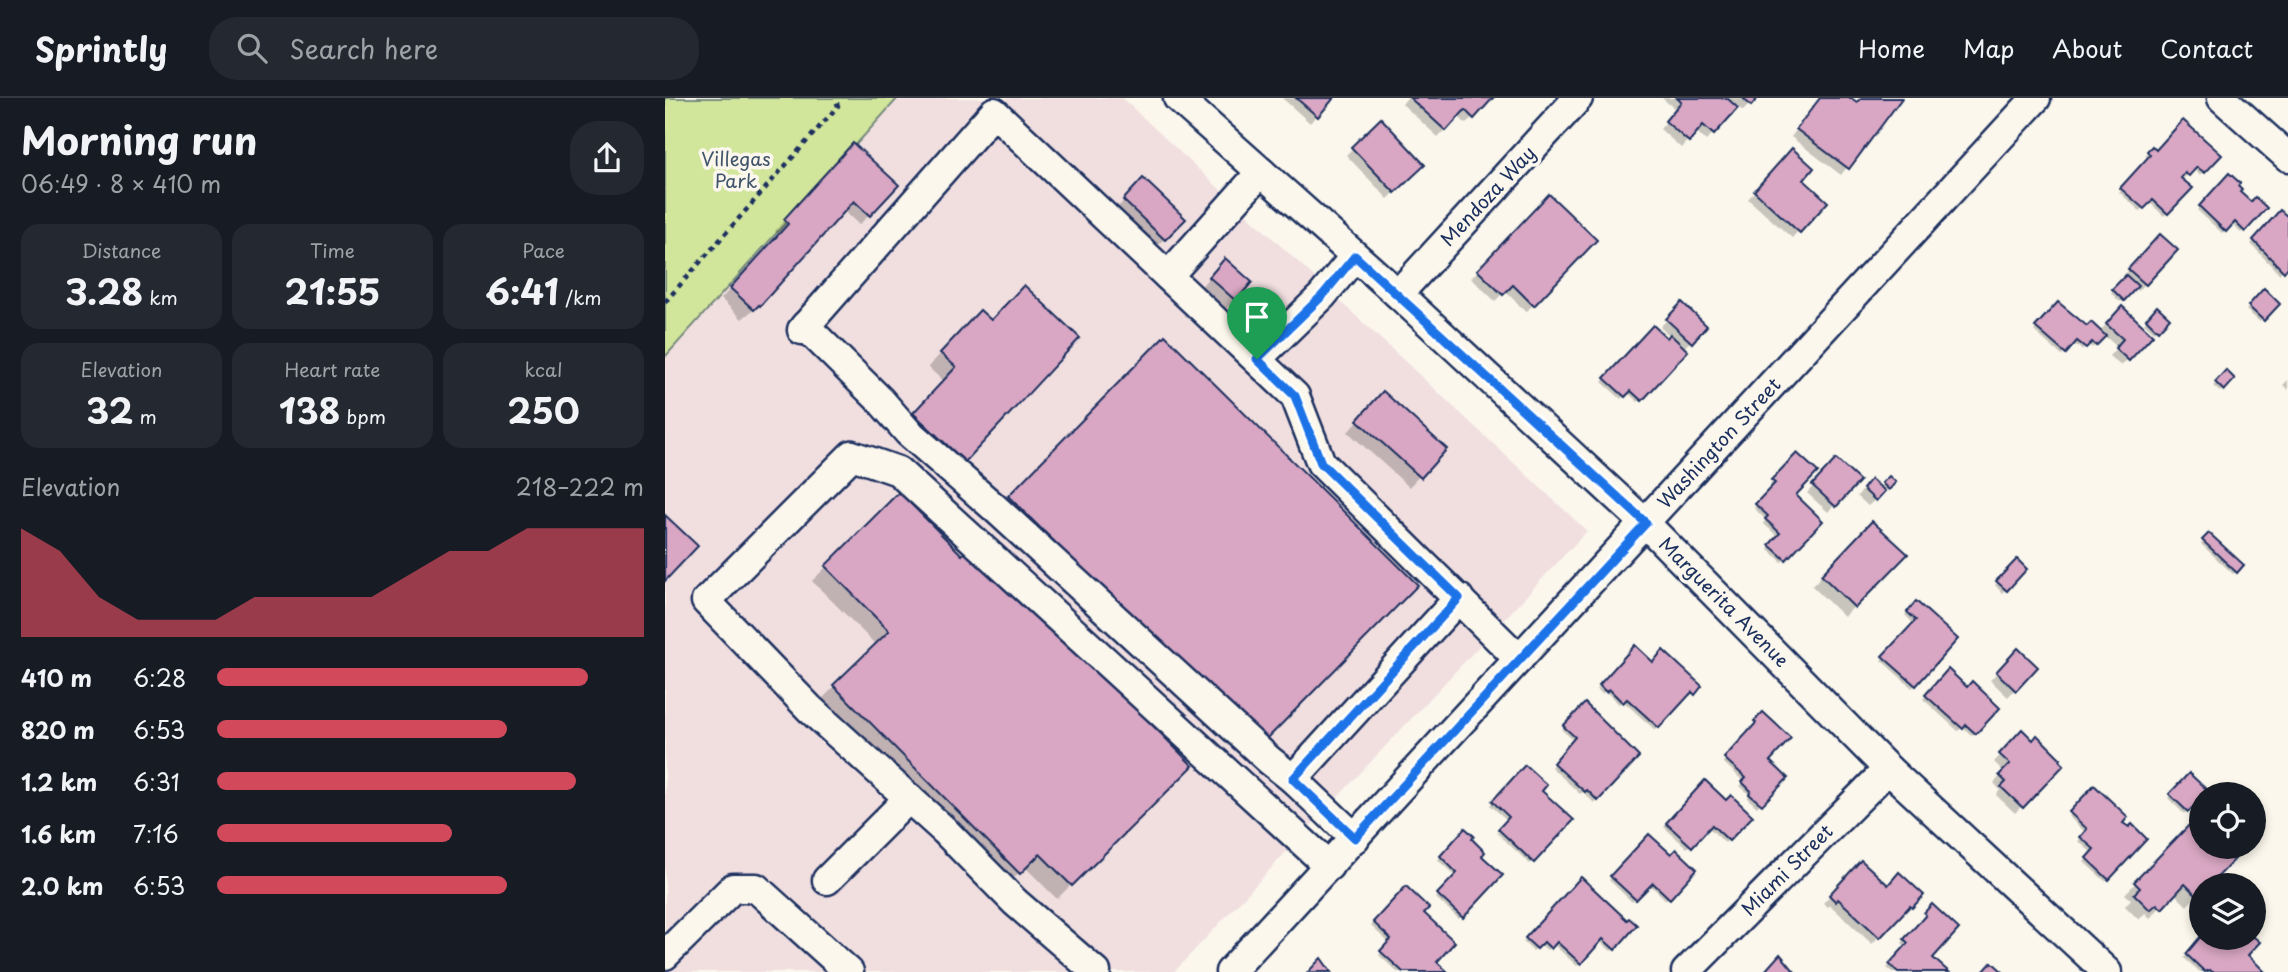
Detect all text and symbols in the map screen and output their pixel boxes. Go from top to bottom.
search box [209,17,699,80]
text: Sprintly [35,23,167,73]
icon: search [233,29,271,67]
text: Search here [289,29,438,68]
text: Home [1858,30,1925,66]
text: Map [1963,30,2014,66]
text: About [2052,30,2122,66]
text: Contact [2160,30,2253,66]
text: Morning run [21,111,257,168]
button: share [570,121,644,195]
street label: Mendoza Way [1433,139,1541,252]
park label: Villegas Park [701,144,771,194]
text: 06:49 · 8 × 410 m [21,166,221,201]
text: Distance [82,236,161,264]
text: Time [310,236,355,264]
text: Pace [522,236,565,264]
text: 3.28 [65,264,143,317]
text: 21:55 [284,264,381,317]
text: 6:41 [485,264,559,317]
text: km [143,283,178,311]
text: /km [559,283,602,311]
pin [1227,287,1287,359]
icon: arrive [1238,298,1276,336]
text: Elevation [81,355,162,383]
text: Heart rate [285,355,380,383]
text: kcal [525,355,562,383]
street label: Washington Street [1650,370,1787,514]
text: 32 [86,383,133,436]
text: 138 [279,383,340,436]
text: 250 [507,383,580,436]
text: m [133,402,157,430]
text: bpm [340,402,386,430]
text: Elevation [21,469,120,504]
text: 218–222 m [516,469,644,504]
street label: Marguerita Avenue [1653,530,1796,673]
text: 410 m [21,660,92,695]
text: 6:28 [133,660,186,695]
text: 820 m [21,712,95,747]
text: 6:53 [133,712,185,747]
text: 1.2 km [21,764,97,799]
text: 6:31 [133,764,180,799]
map controls [2189,782,2266,950]
button: locate [2189,782,2266,859]
text: 1.6 km [21,816,96,851]
text: 7:16 [133,816,179,851]
street label: Miami Street [1734,817,1839,921]
text: 2.0 km [21,868,103,903]
text: 6:53 [133,868,185,903]
button: layers [2189,873,2266,950]

